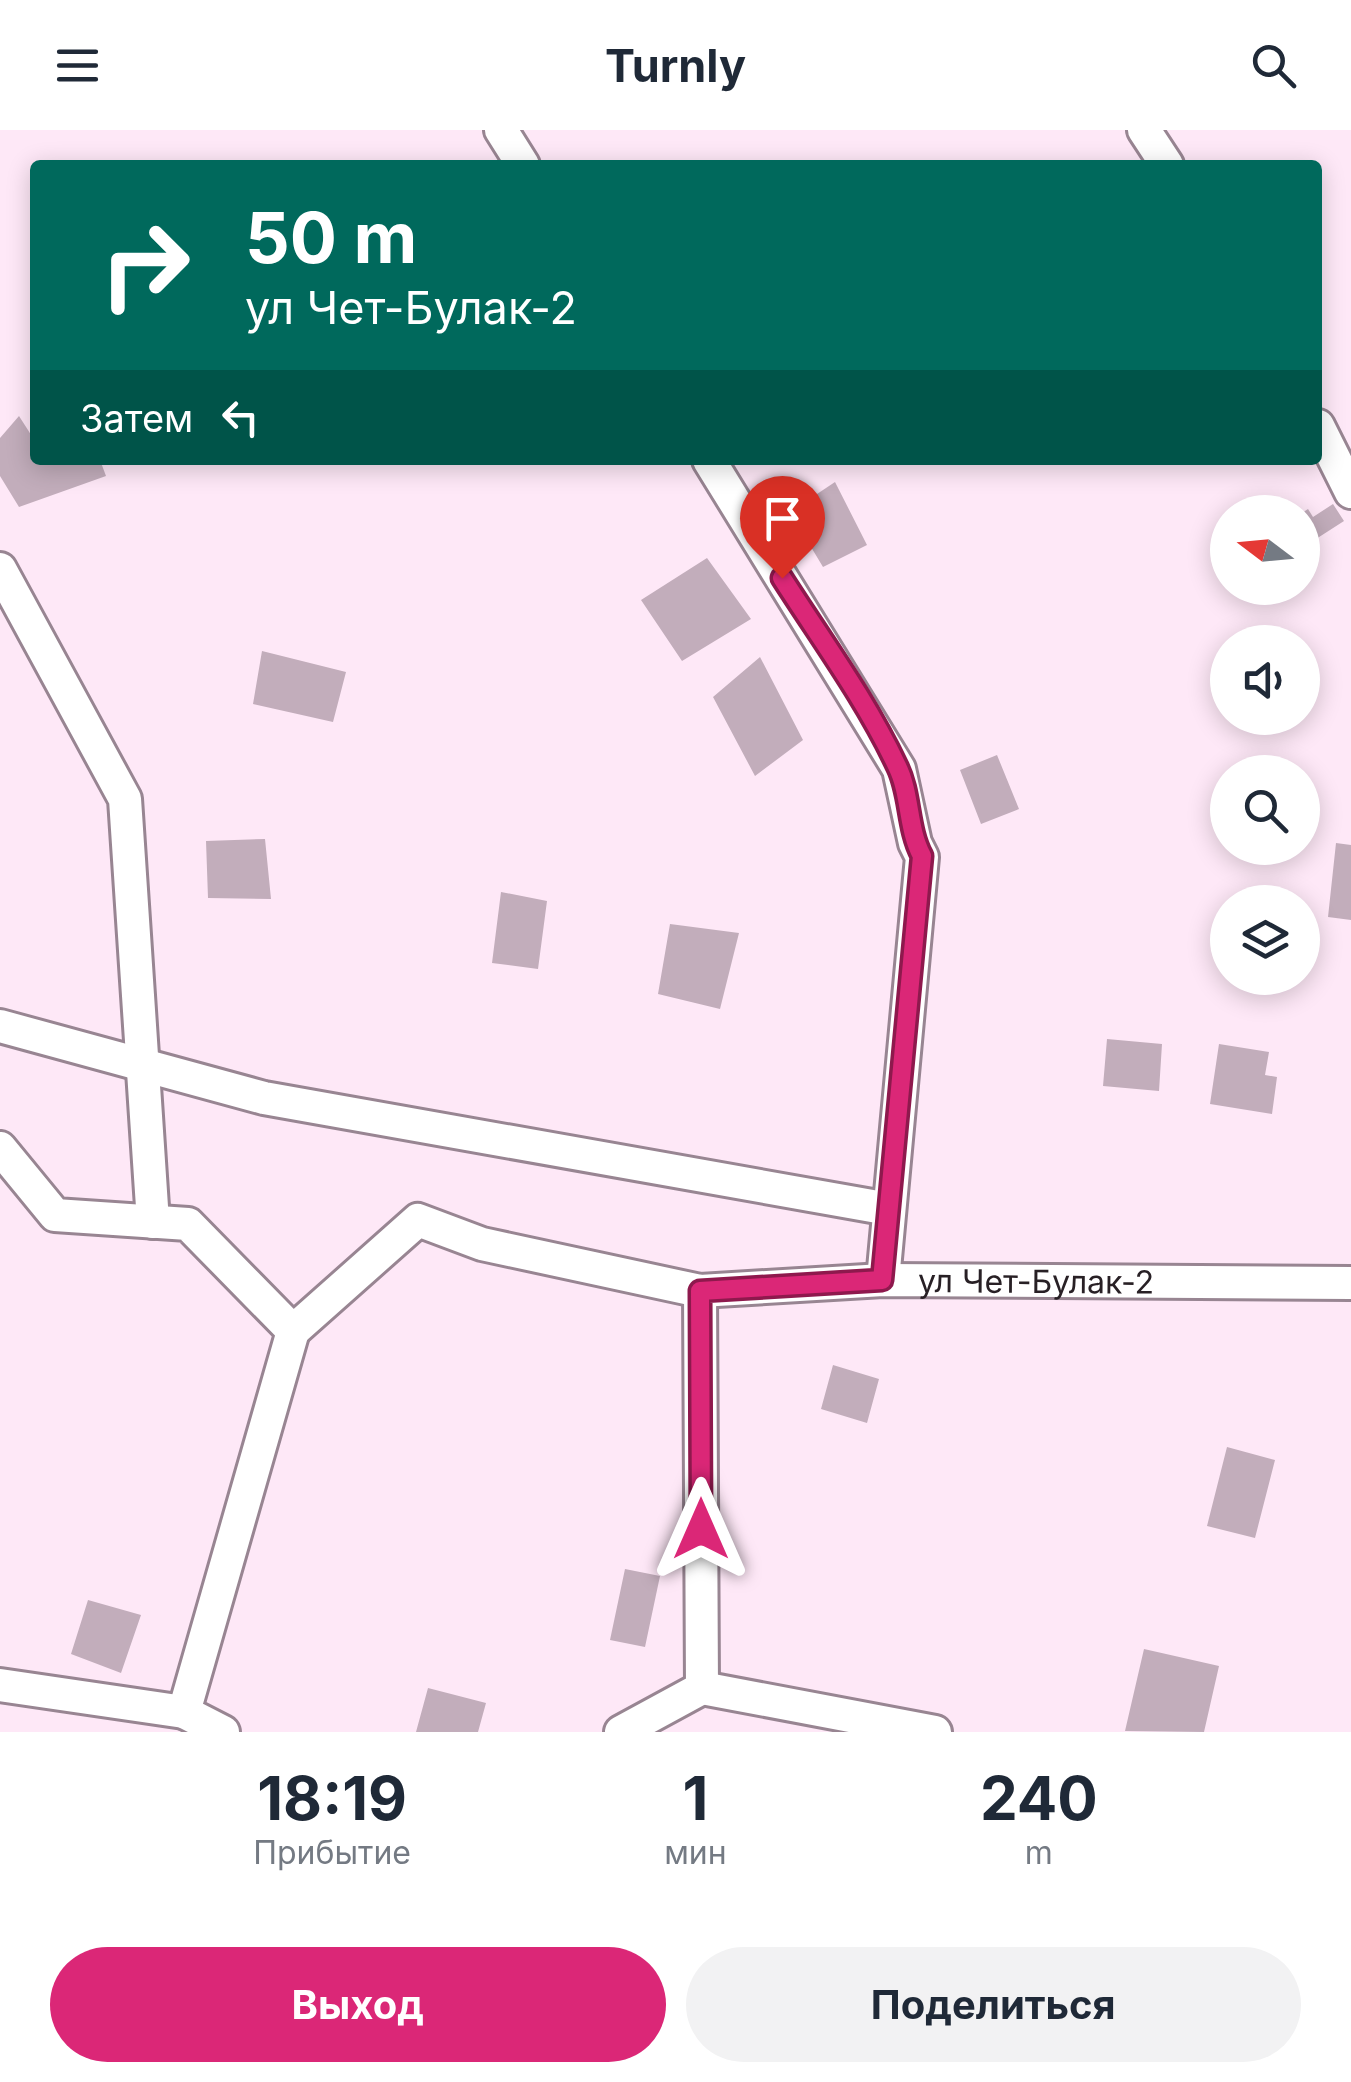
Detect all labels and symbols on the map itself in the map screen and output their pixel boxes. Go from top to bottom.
pin [740,476,825,579]
north arrow [1210,495,1320,605]
street label: ул Чет-Булак-2 [918,1261,1154,1301]
position arrow [649,1477,753,1581]

